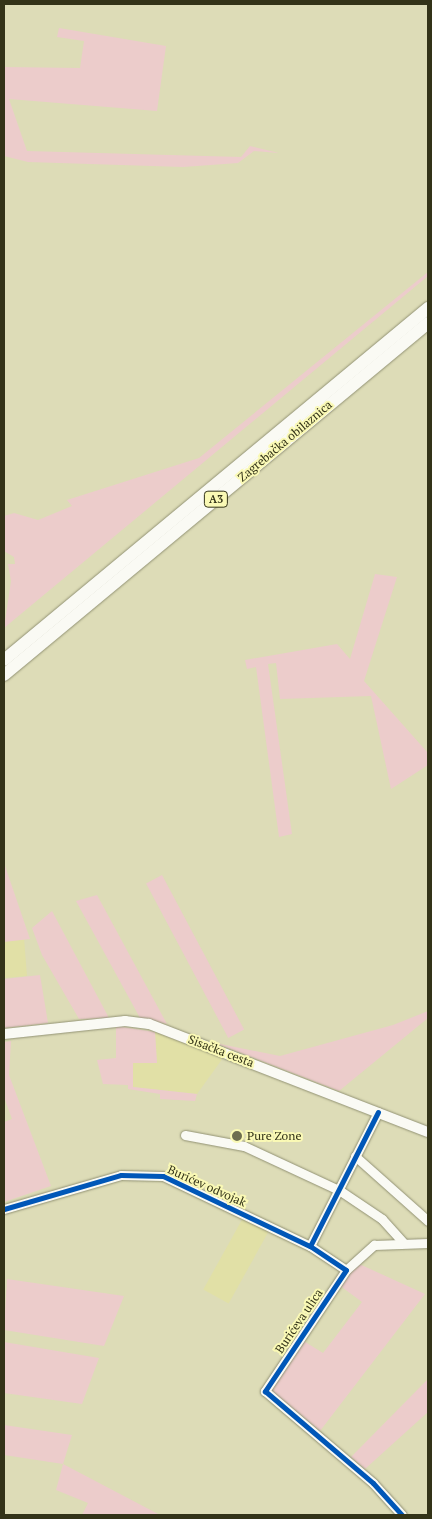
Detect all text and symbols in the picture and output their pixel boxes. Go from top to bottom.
street label: Zagrebačka obilaznica [235,397,335,485]
road number: A3 [204,490,228,508]
street label: Sisačka cesta [186,1032,256,1070]
place label: Pure Zone [247,1129,301,1143]
marker: Pure Zone [231,1130,243,1142]
street label: Burićev odvojak [166,1162,248,1210]
street label: Burićeva ulica [272,1286,326,1356]

